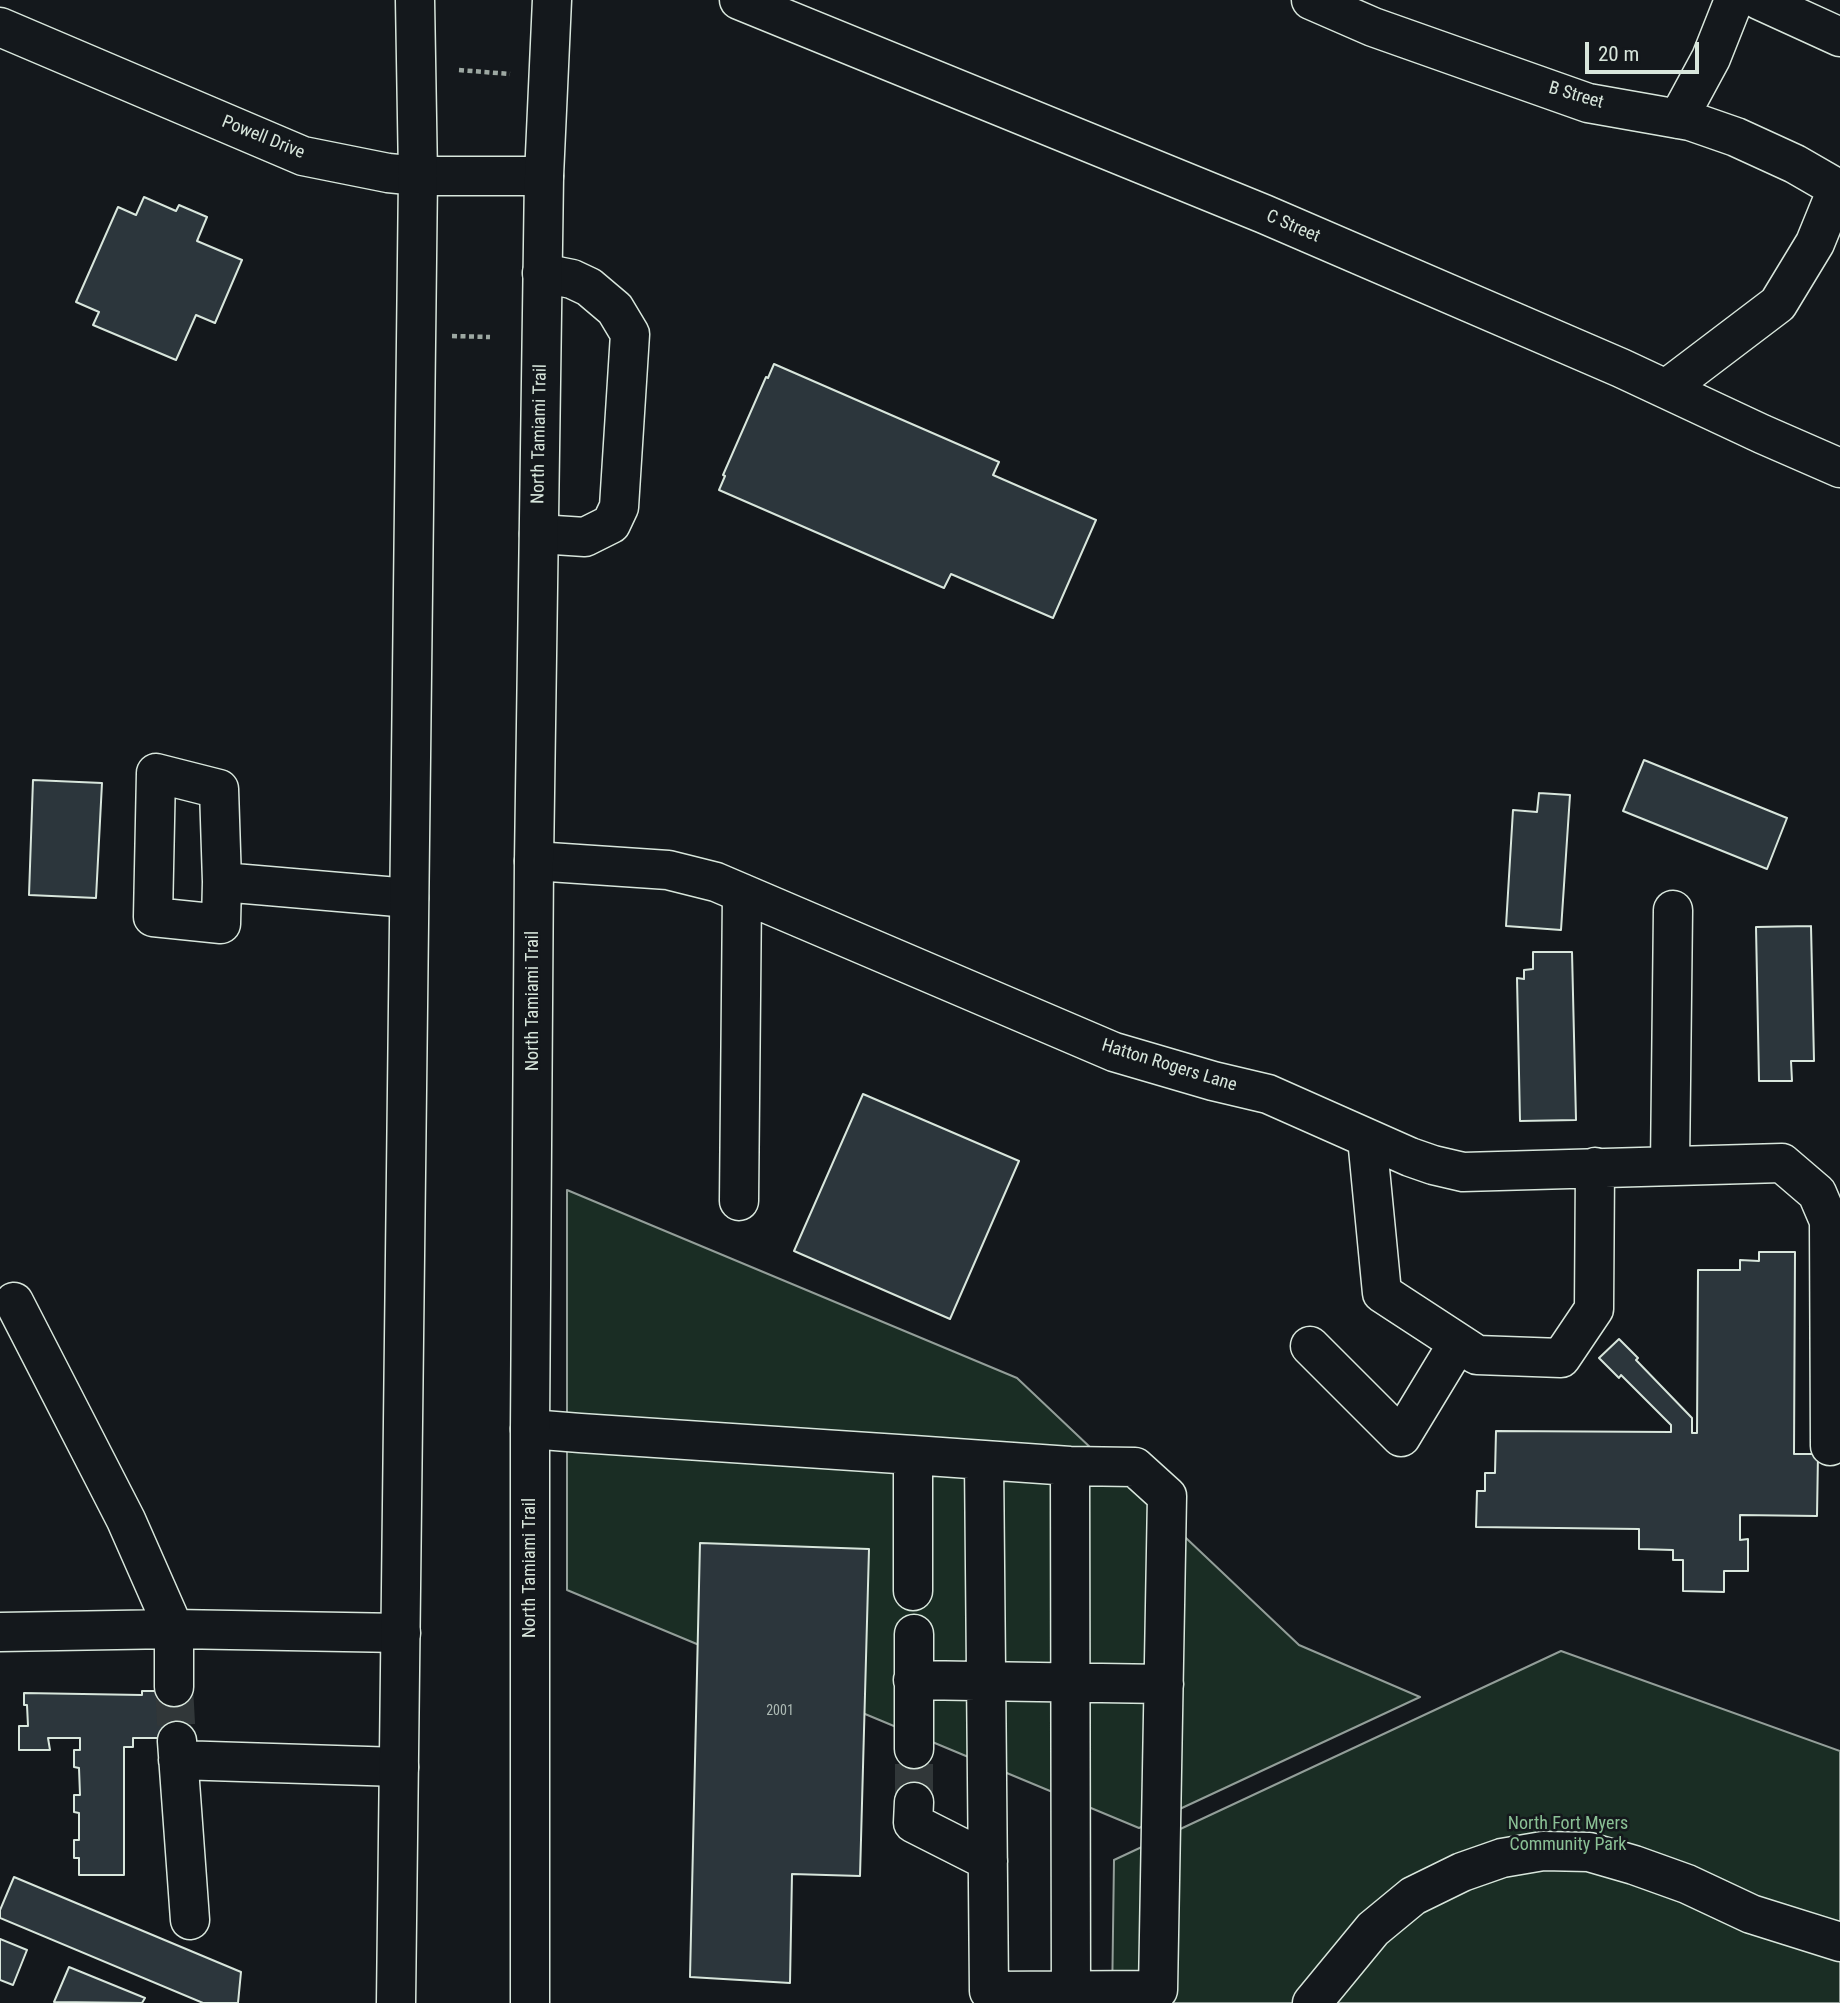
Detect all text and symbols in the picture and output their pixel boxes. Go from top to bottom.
scale bar [1588,28,1702,72]
text: 20 m [1598,42,1639,66]
street label: B Street [1546,78,1606,114]
street label: Powell Drive [218,112,308,164]
street label: C Street [1263,206,1323,248]
street label: North Tamiami Trail [528,364,552,504]
street label: North Tamiami Trail [522,931,544,1071]
street label: Hatton Rogers Lane [1099,1035,1239,1097]
street label: North Tamiami Trail [519,1498,541,1638]
house number: 2001 [766,1703,794,1719]
park label: North Fort Myers Community Park [1508,1813,1628,1856]

